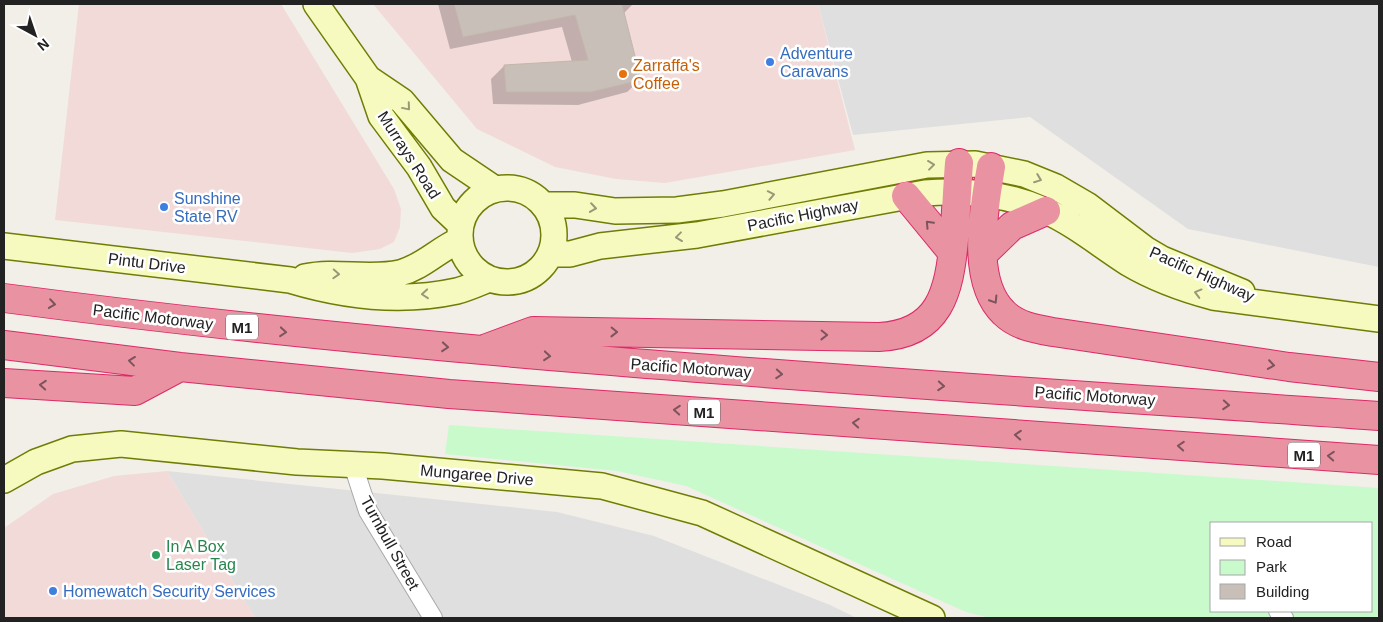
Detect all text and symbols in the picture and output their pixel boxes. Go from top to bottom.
north arrow [10,10,60,60]
text: N [34,36,52,54]
place label: Adventure Caravans [780,45,853,80]
marker: Adventure Caravans [764,56,776,68]
place label: Zarraffa's Coffee [633,57,700,92]
marker: Zarraffa's Coffee [617,68,629,80]
one-way arrow [401,101,409,110]
street label: Murrays Road [375,108,443,202]
one-way arrow [927,160,935,171]
one-way arrow [1033,173,1042,183]
place label: Sunshine State RV [174,190,241,225]
one-way arrow [767,190,775,201]
street label: Pacific Highway [746,196,860,234]
marker: Sunshine State RV [158,201,170,213]
one-way arrow [590,202,598,213]
one-way arrow [926,221,935,230]
one-way arrow [675,231,683,242]
street label: Pacific Highway [1147,243,1257,305]
street label: Pintu Drive [107,250,187,276]
one-way arrow [332,268,340,279]
one-way arrow [421,288,429,299]
one-way arrow [1193,288,1202,299]
one-way arrow [988,295,998,304]
one-way arrow [48,298,56,309]
street label: Pacific Motorway [92,301,214,333]
road number: M1 [226,314,258,340]
one-way arrow [279,326,287,337]
one-way arrow [610,327,618,337]
one-way arrow [820,330,828,341]
one-way arrow [441,341,449,352]
one-way arrow [544,350,552,361]
street label: Pacific Motorway [630,355,752,381]
one-way arrow [127,356,135,367]
one-way arrow [1266,359,1275,369]
one-way arrow [775,369,783,380]
one-way arrow [39,380,47,391]
one-way arrow [938,380,946,391]
street label: Pacific Motorway [1034,383,1156,409]
road number: M1 [688,400,720,424]
one-way arrow [1222,400,1230,411]
one-way arrow [673,405,681,416]
one-way arrow [852,418,860,429]
one-way arrow [1014,429,1022,440]
one-way arrow [1176,441,1184,452]
road number: M1 [1288,442,1320,468]
one-way arrow [1326,451,1334,462]
street label: Mungaree Drive [420,462,535,488]
street label: Turnbull Street [357,493,423,593]
legend [1210,522,1373,612]
text: Road [1256,533,1292,550]
place label: In A Box Laser Tag [166,538,236,573]
marker: In A Box Laser Tag [150,549,162,561]
text: Park [1256,558,1287,575]
place label: Homewatch Security Services [63,583,276,600]
text: Building [1256,583,1309,600]
marker: Homewatch Security Services [47,585,59,597]

